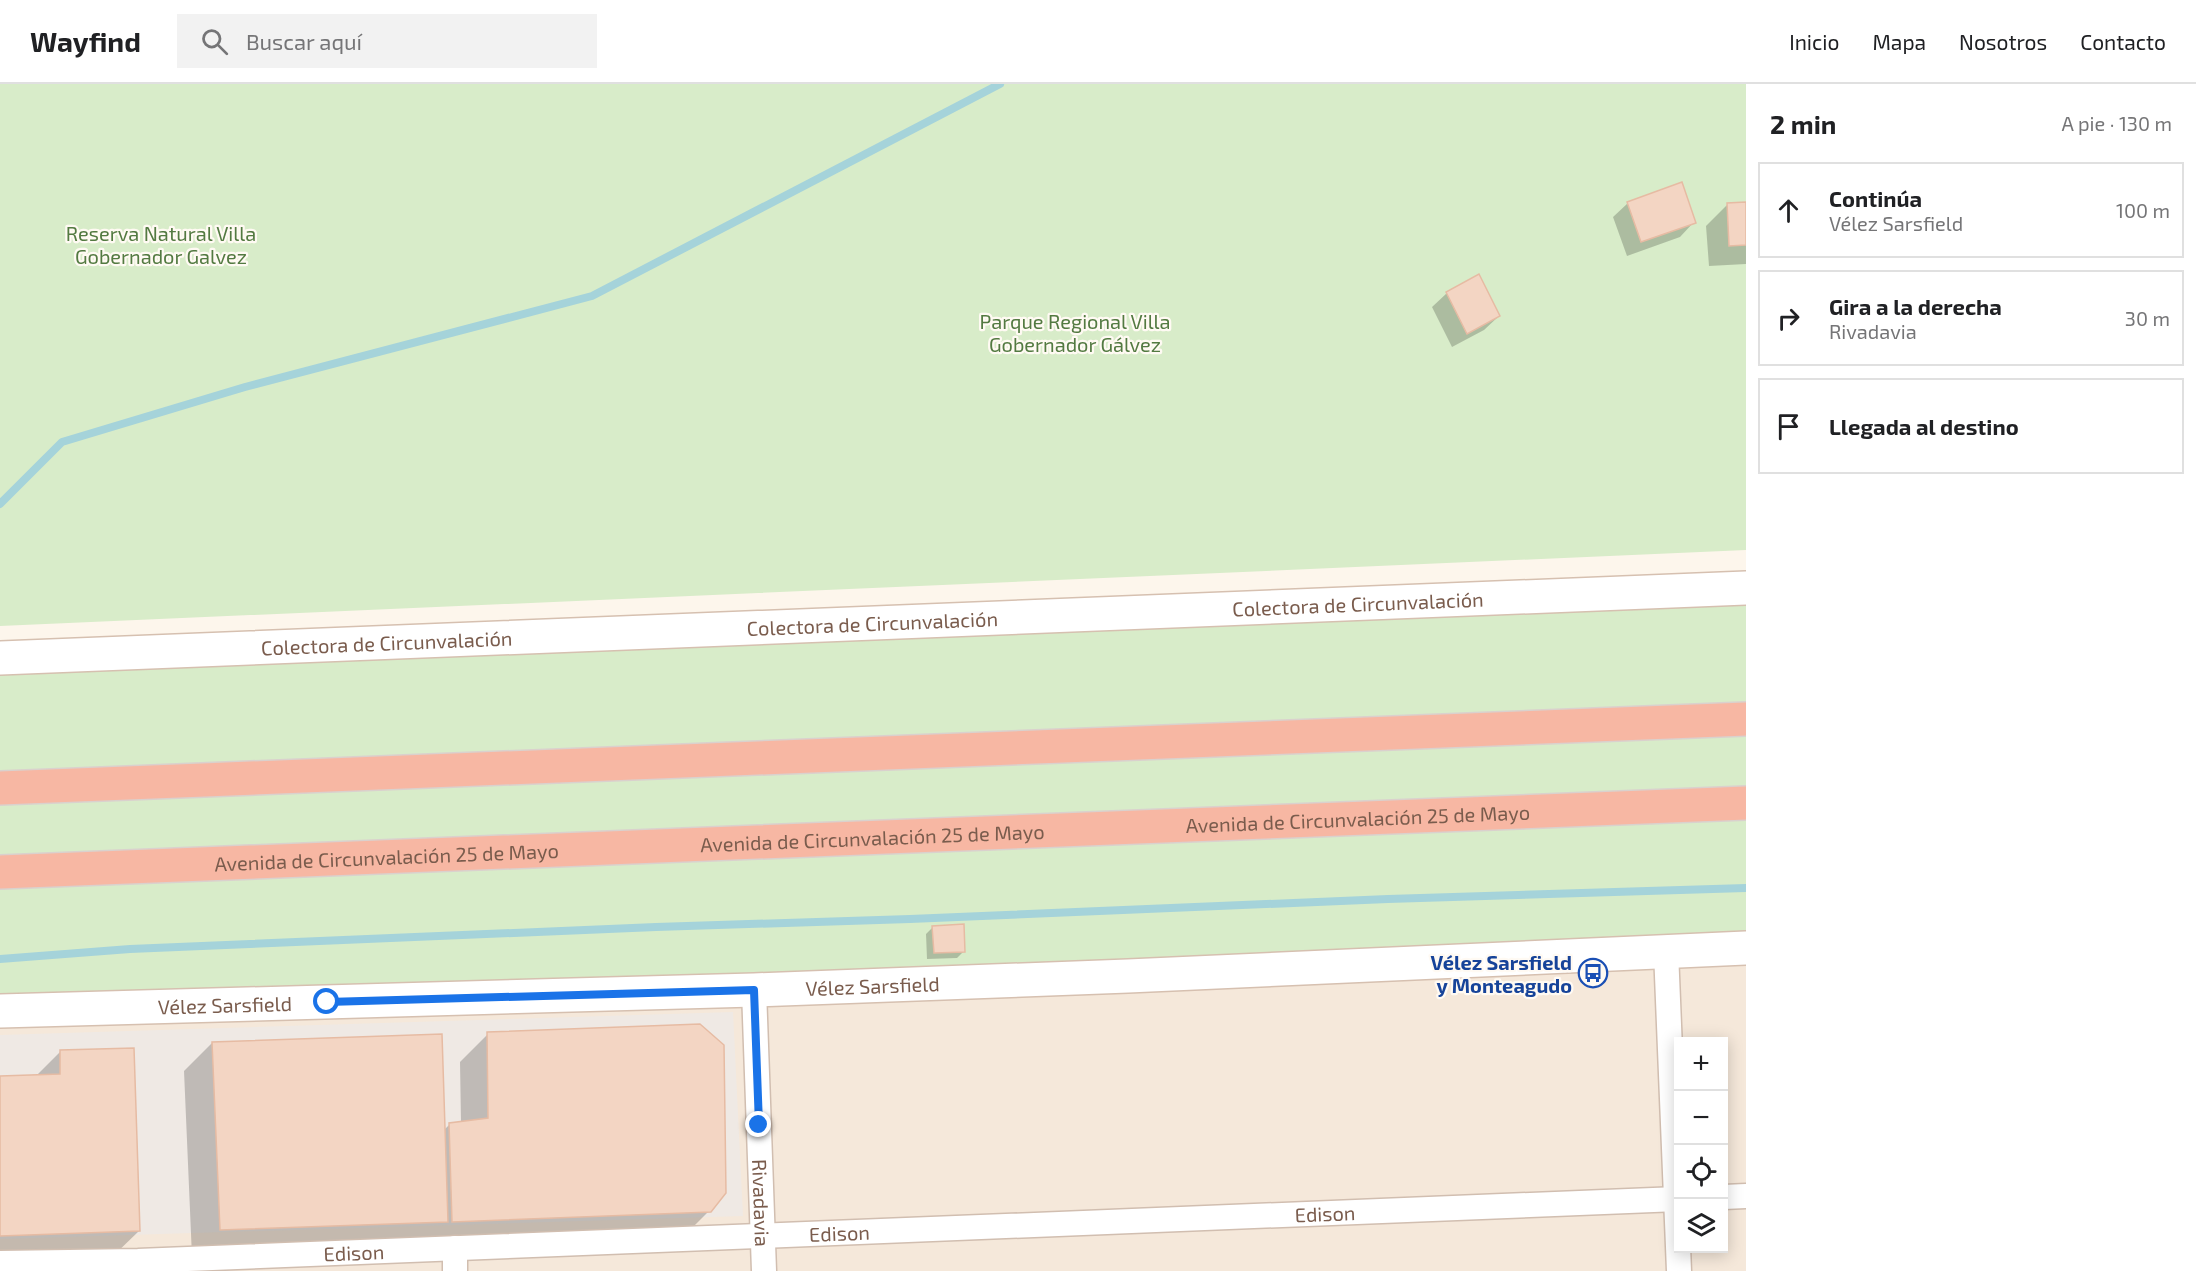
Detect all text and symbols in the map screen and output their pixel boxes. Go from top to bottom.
search box [177,14,597,68]
text: Wayfind [30,24,141,58]
icon: search [198,25,231,58]
text: Buscar aquí [246,28,362,54]
text: Inicio [1789,29,1839,54]
text: Mapa [1872,29,1926,54]
text: Nosotros [1959,29,2047,54]
text: Contacto [2080,29,2166,54]
text: 2 min [1770,108,1836,139]
text: A pie · 130 m [2062,111,2172,135]
text: Continúa [1829,185,1922,211]
icon: ahead [1772,194,1805,227]
text: 100 m [2116,198,2170,222]
text: Vélez Sarsfield [1829,211,1963,235]
park label: Reserva Natural Villa Gobernador Galvez [66,221,256,268]
text: Gira a la derecha [1829,293,2002,319]
icon: right [1772,302,1805,335]
text: 30 m [2125,306,2170,330]
park label: Parque Regional Villa Gobernador Gálvez [980,309,1171,356]
text: Rivadavia [1829,319,1917,343]
icon: arrive [1772,410,1805,443]
text: Llegada al destino [1829,413,2019,439]
street label: Colectora de Circunvalación [1232,587,1484,621]
street label: Colectora de Circunvalación [746,606,998,640]
street label: Colectora de Circunvalación [261,625,513,660]
street label: Avenida de Circunvalación 25 de Mayo [1185,800,1531,837]
street label: Avenida de Circunvalación 25 de Mayo [700,819,1045,856]
street label: Avenida de Circunvalación 25 de Mayo [214,838,559,876]
place label: Vélez Sarsfield y Monteagudo [1431,950,1572,998]
bus stop icon: Vélez Sarsfield y Monteagudo [1577,957,1609,989]
street label: Vélez Sarsfield [805,971,940,1000]
route start [313,988,339,1014]
street label: Vélez Sarsfield [157,991,292,1019]
map controls [1674,1037,1728,1253]
button: + [1674,1037,1728,1091]
button: − [1674,1091,1728,1145]
route end [745,1111,771,1137]
button: locate [1674,1145,1728,1199]
street label: Rivadavia [748,1159,775,1247]
button: layers [1674,1199,1728,1253]
street label: Edison [1294,1200,1356,1226]
street label: Edison [809,1220,870,1246]
street label: Edison [323,1239,385,1266]

